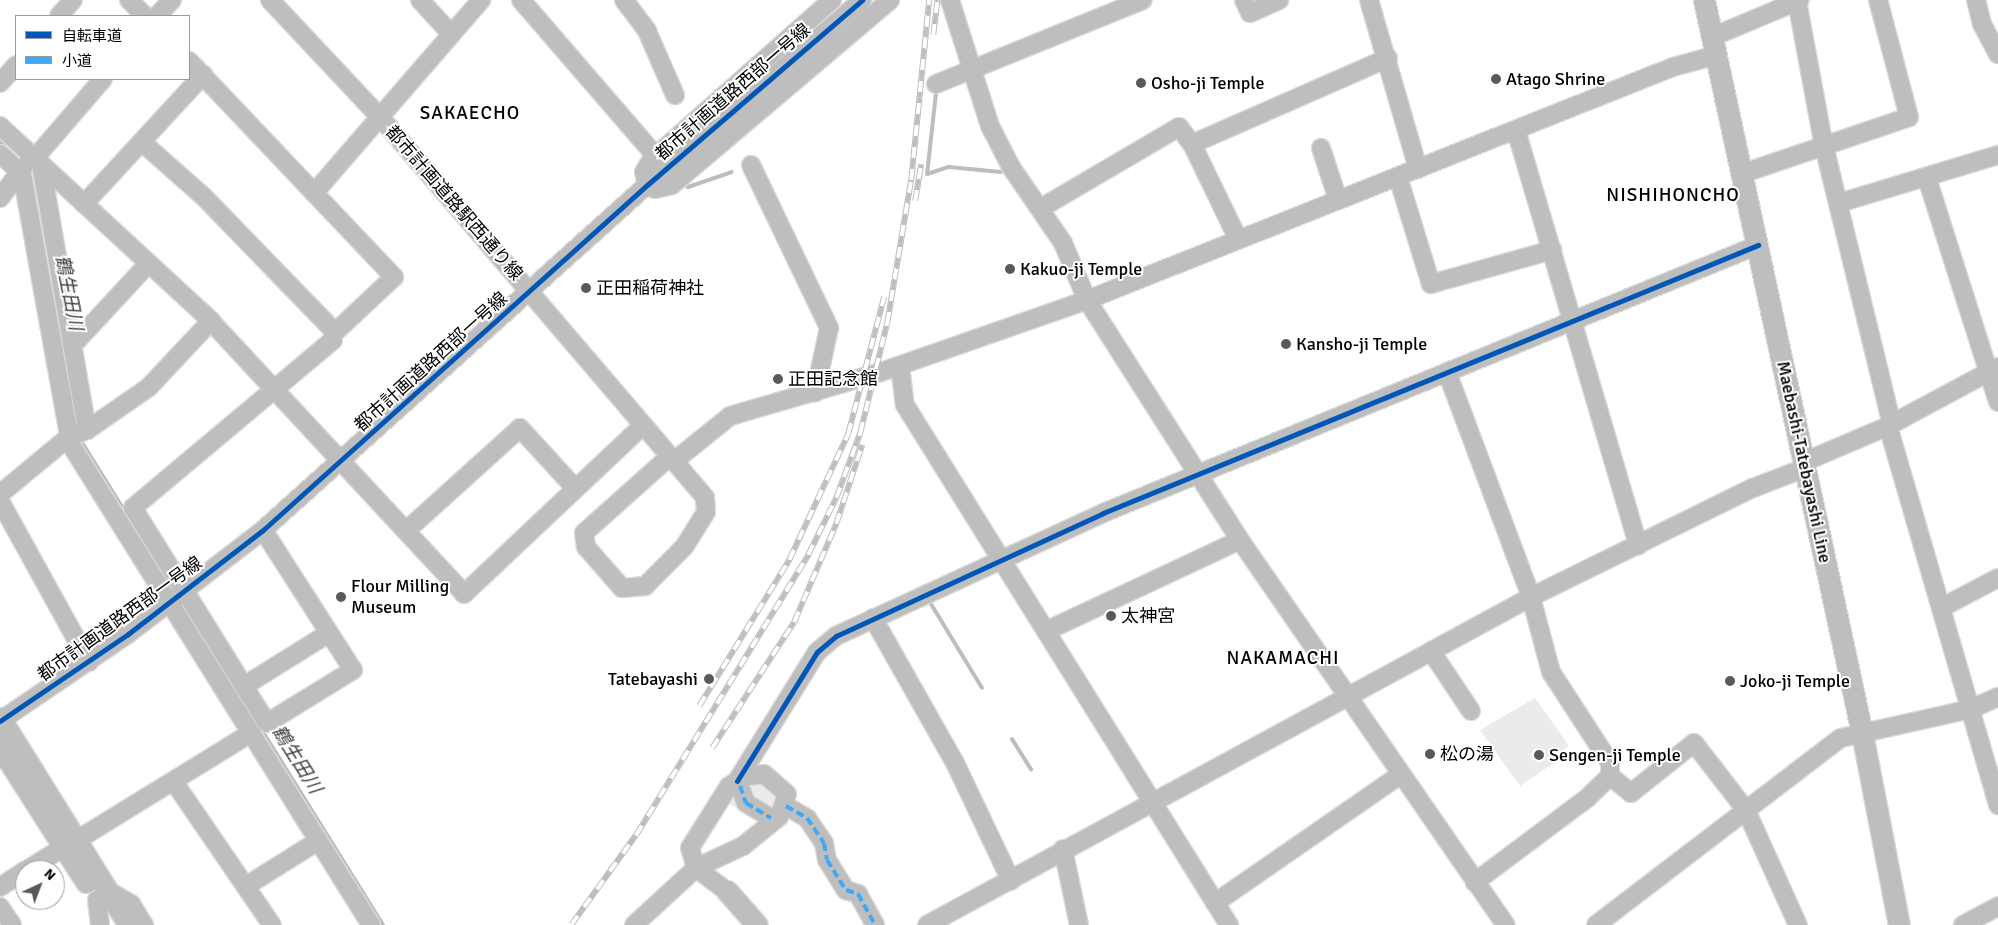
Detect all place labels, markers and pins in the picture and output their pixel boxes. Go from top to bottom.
place label: Atago Shrine [1506,68,1605,90]
place label: Osho-ji Temple [1151,72,1264,94]
marker: Atago Shrine [1490,73,1502,85]
marker: Osho-ji Temple [1135,77,1147,89]
place label: Kakuo-ji Temple [1020,258,1142,280]
marker: Kakuo-ji Temple [1004,263,1016,275]
place label: 正田稲荷神社 [596,277,704,299]
marker: 正田稲荷神社 [580,282,592,294]
place label: Kansho-ji Temple [1296,333,1427,355]
marker: Kansho-ji Temple [1280,338,1292,350]
place label: 正田記念館 [788,368,878,390]
marker: 正田記念館 [772,373,784,385]
place label: Flour Milling Museum [351,576,449,618]
marker: Flour Milling Museum [335,591,347,603]
place label: 太神宮 [1121,605,1175,627]
marker: 太神宮 [1105,610,1117,622]
place label: Tatebayashi [608,668,698,690]
place label: Joko-ji Temple [1740,670,1850,692]
marker: Tatebayashi [702,672,716,686]
marker: Joko-ji Temple [1724,675,1736,687]
place label: 松の湯 [1440,743,1494,765]
place label: Sengen-ji Temple [1549,744,1681,766]
marker: 松の湯 [1424,748,1436,760]
marker: Sengen-ji Temple [1533,749,1545,761]

